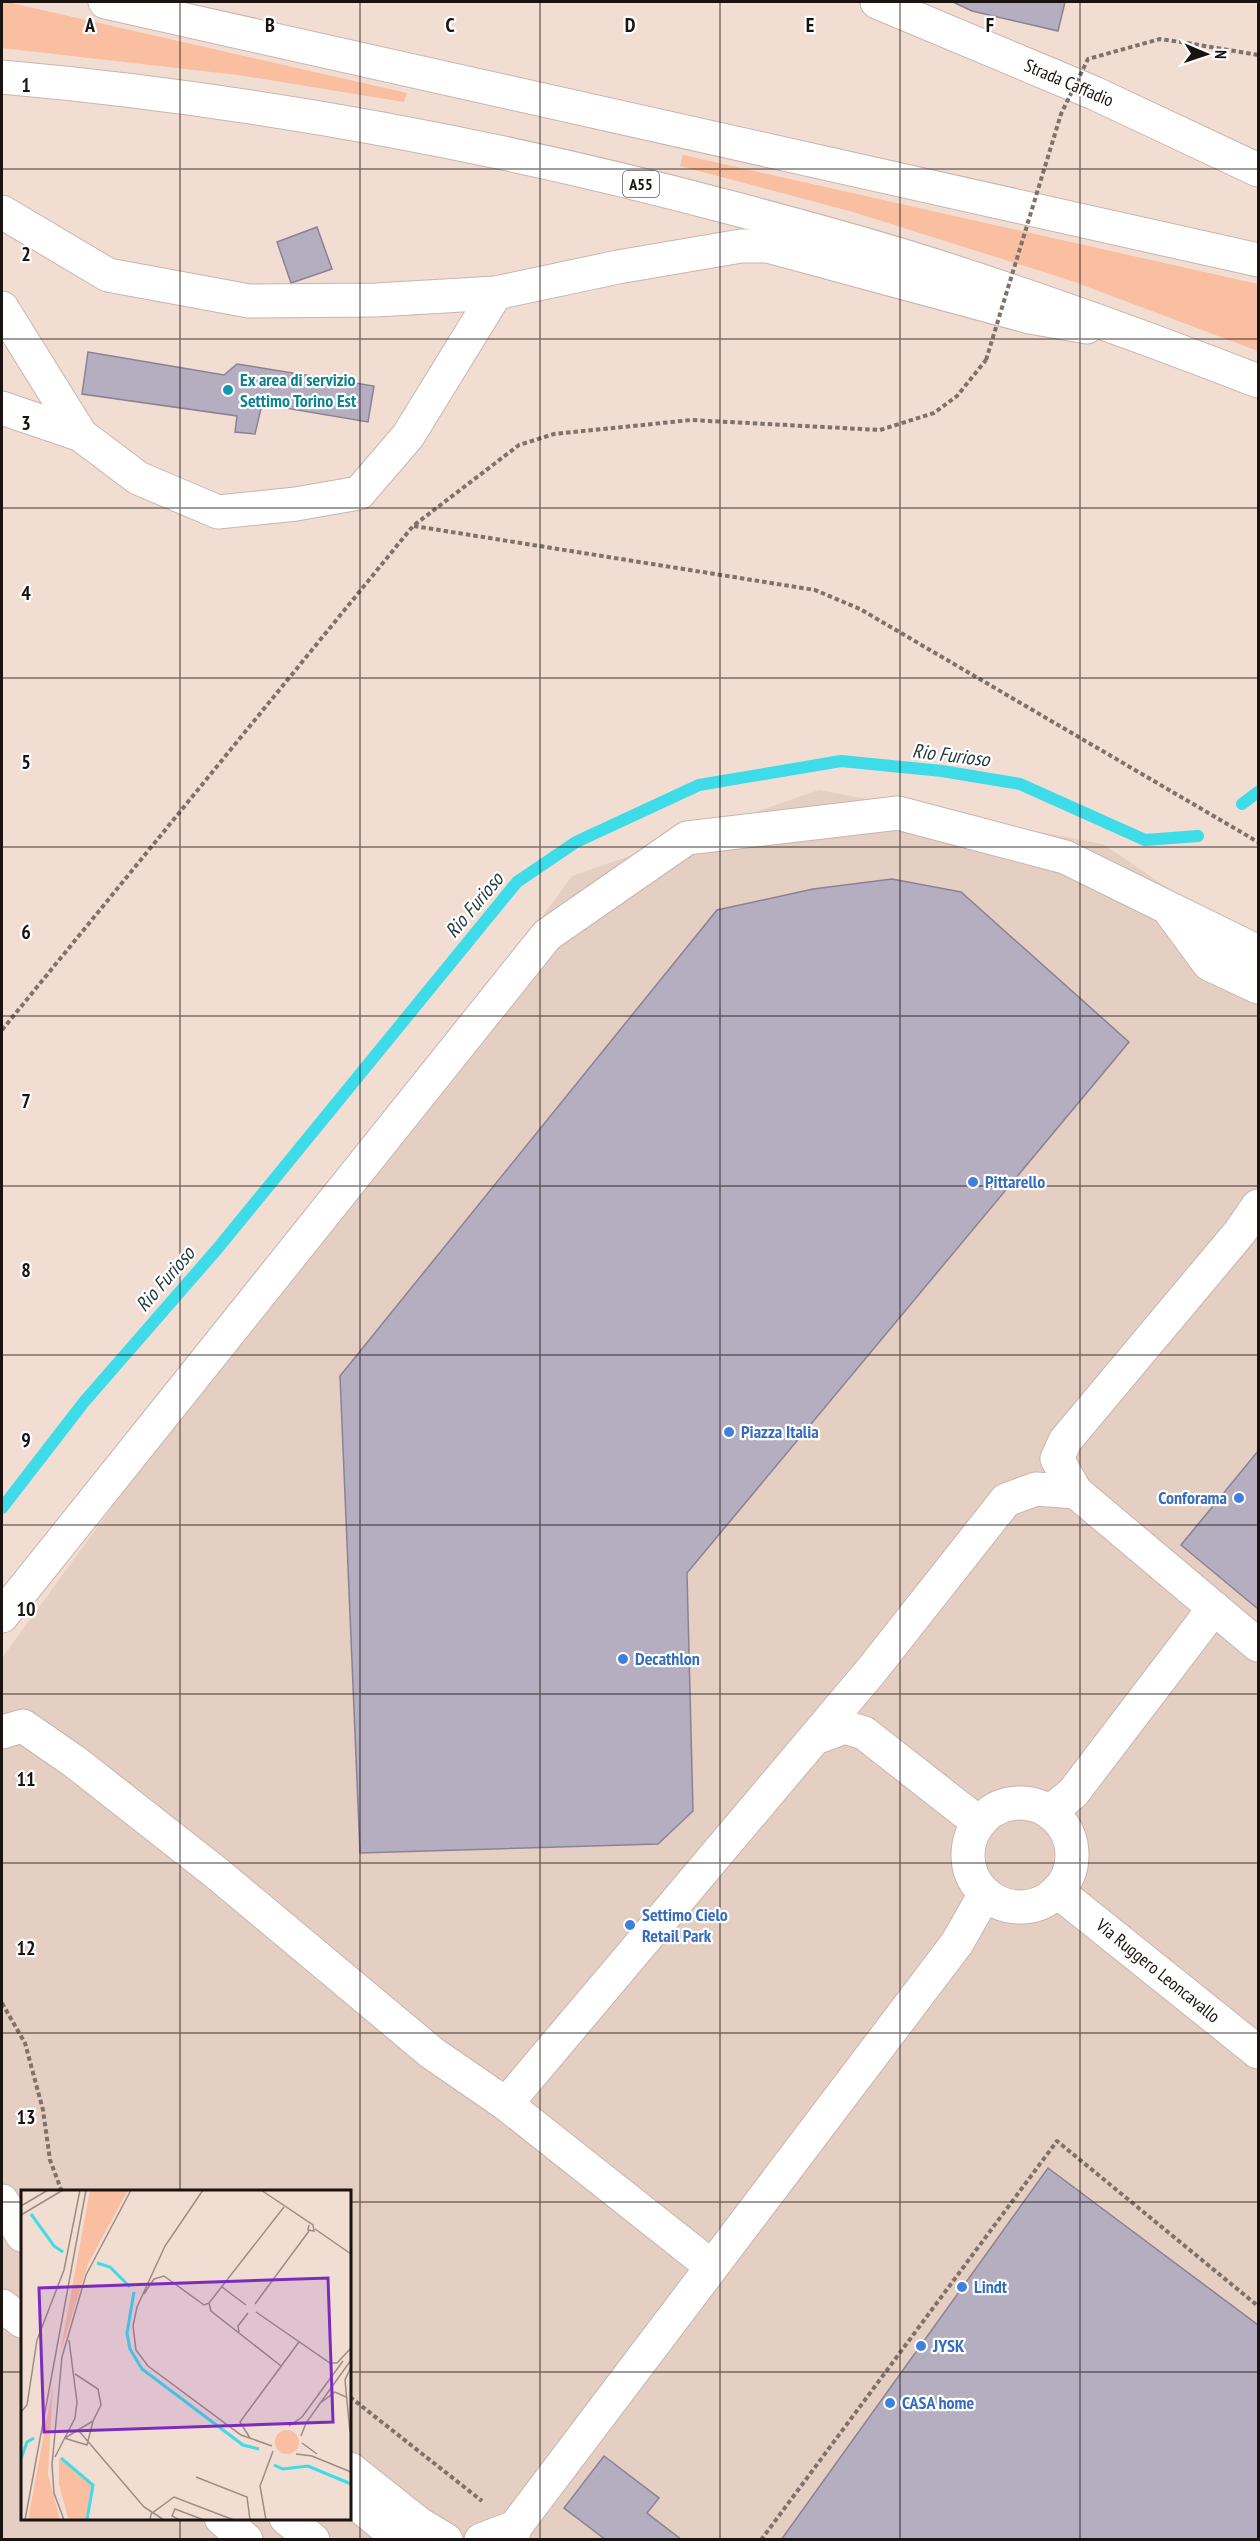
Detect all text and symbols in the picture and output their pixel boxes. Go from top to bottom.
text: A [84,12,96,38]
text: B [265,12,275,38]
text: C [445,12,455,38]
text: D [625,12,636,38]
text: E [806,12,814,38]
text: F [986,12,994,38]
north arrow [1176,24,1236,84]
text: N [1211,50,1231,59]
street label: Strada Caffadio [1021,53,1117,112]
text: 1 [21,72,31,98]
road number: A55 [623,171,659,197]
text: 2 [21,241,31,267]
place label: Ex area di servizio Settimo Torino Est [240,368,357,412]
marker: Ex area di servizio Settimo Torino Est [221,383,235,397]
text: 3 [21,410,31,436]
text: 4 [21,580,31,606]
water label: Rio Furioso [911,737,992,773]
text: 5 [21,749,31,775]
water label: Rio Furioso [439,866,510,943]
text: 6 [21,919,31,945]
text: 7 [21,1088,31,1114]
place label: Pittarello [985,1170,1045,1193]
marker: Pittarello [966,1175,980,1189]
water label: Rio Furioso [130,1240,201,1317]
text: 8 [21,1257,31,1283]
place label: Piazza Italia [741,1420,819,1443]
marker: Piazza Italia [722,1425,736,1439]
text: 9 [21,1427,31,1453]
place label: Conforama [1158,1486,1227,1509]
marker: Conforama [1232,1491,1246,1505]
text: 10 [16,1596,36,1622]
place label: Decathlon [635,1647,700,1670]
marker: Decathlon [616,1652,630,1666]
text: 11 [16,1766,36,1792]
place label: Settimo Cielo Retail Park [642,1903,728,1947]
street label: Via Ruggero Leoncavallo [1091,1913,1225,2028]
marker: Settimo Cielo Retail Park [623,1918,637,1932]
text: 12 [16,1935,36,1961]
text: 13 [16,2104,36,2130]
inset map [21,2190,351,2520]
place label: Lindt [974,2275,1008,2298]
marker: Lindt [955,2280,969,2294]
place label: JYSK [932,2334,965,2357]
marker: JYSK [914,2339,928,2353]
place label: CASA home [902,2391,975,2414]
marker: CASA home [883,2396,897,2410]

